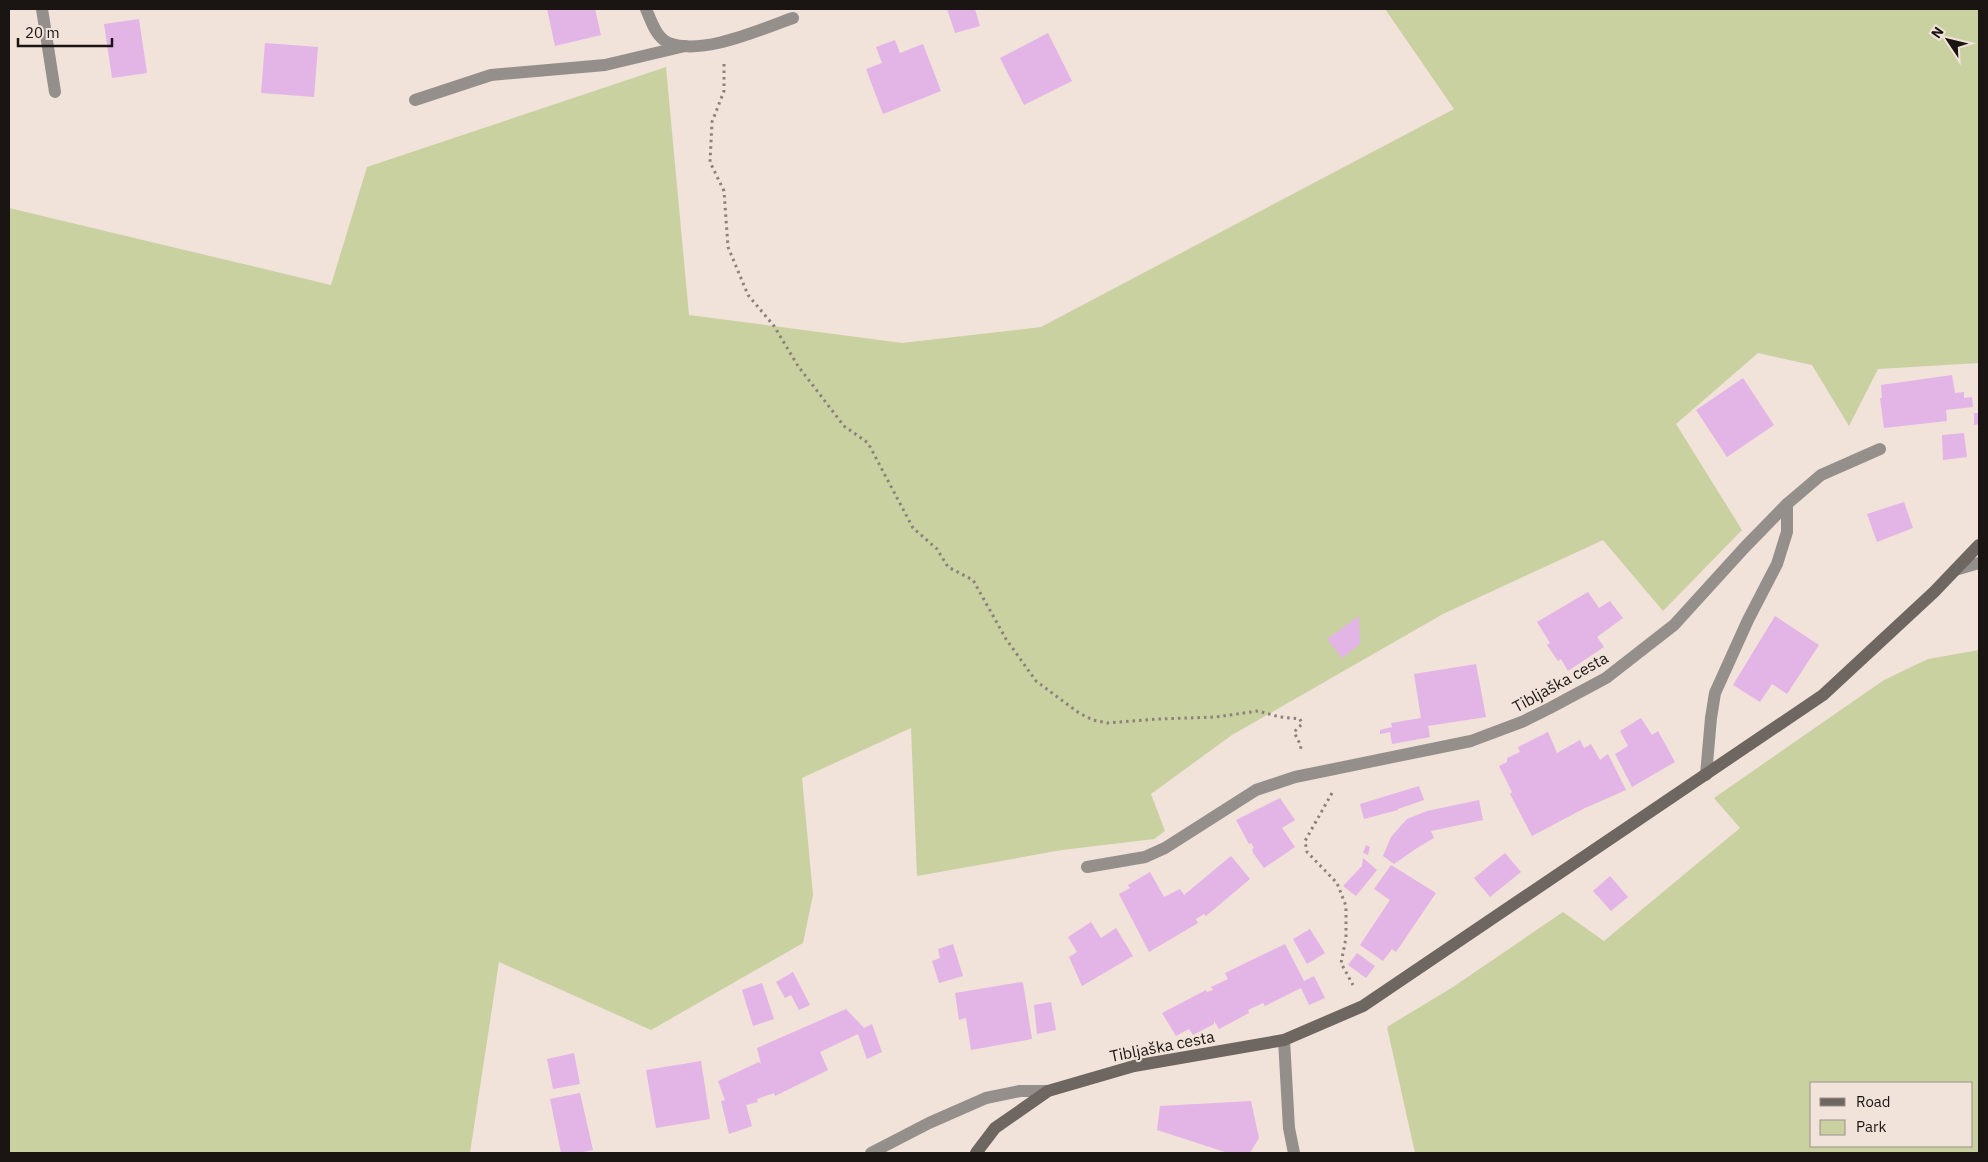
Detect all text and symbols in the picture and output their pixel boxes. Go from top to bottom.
scale bar [18,15,111,47]
north arrow [1923,15,1973,65]
text: 20 m [25,23,60,42]
text: N [1927,23,1948,42]
street label: Tibljaška cesta [1509,647,1612,717]
street label: Tibljaška cesta [1108,1026,1217,1066]
legend [1810,1082,1973,1147]
text: Road [1856,1092,1891,1111]
text: Park [1856,1117,1886,1136]

